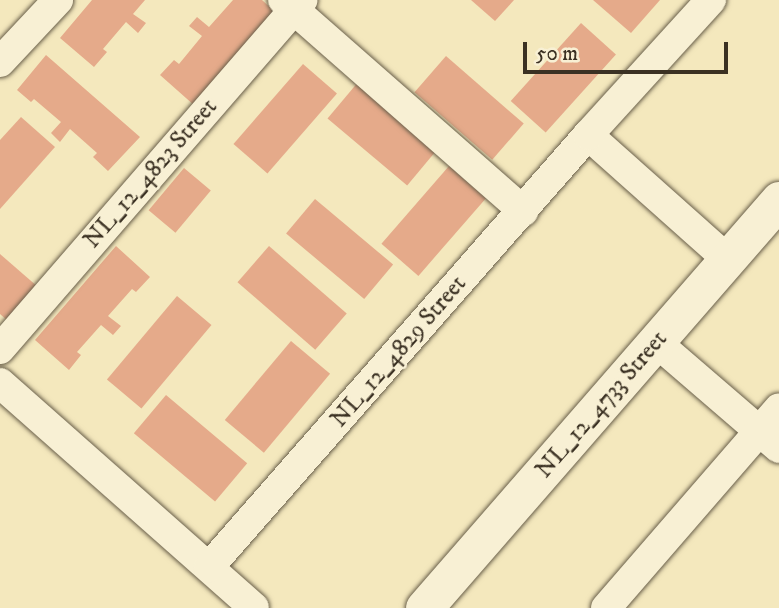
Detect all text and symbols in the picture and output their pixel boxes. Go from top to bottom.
scale bar [527,28,732,72]
text: 50 m [536,41,578,67]
street label: NL_12_4823 Street [78,93,224,255]
street label: NL_12_4829 Street [325,270,473,434]
street label: NL_12_4733 Street [530,325,674,485]

